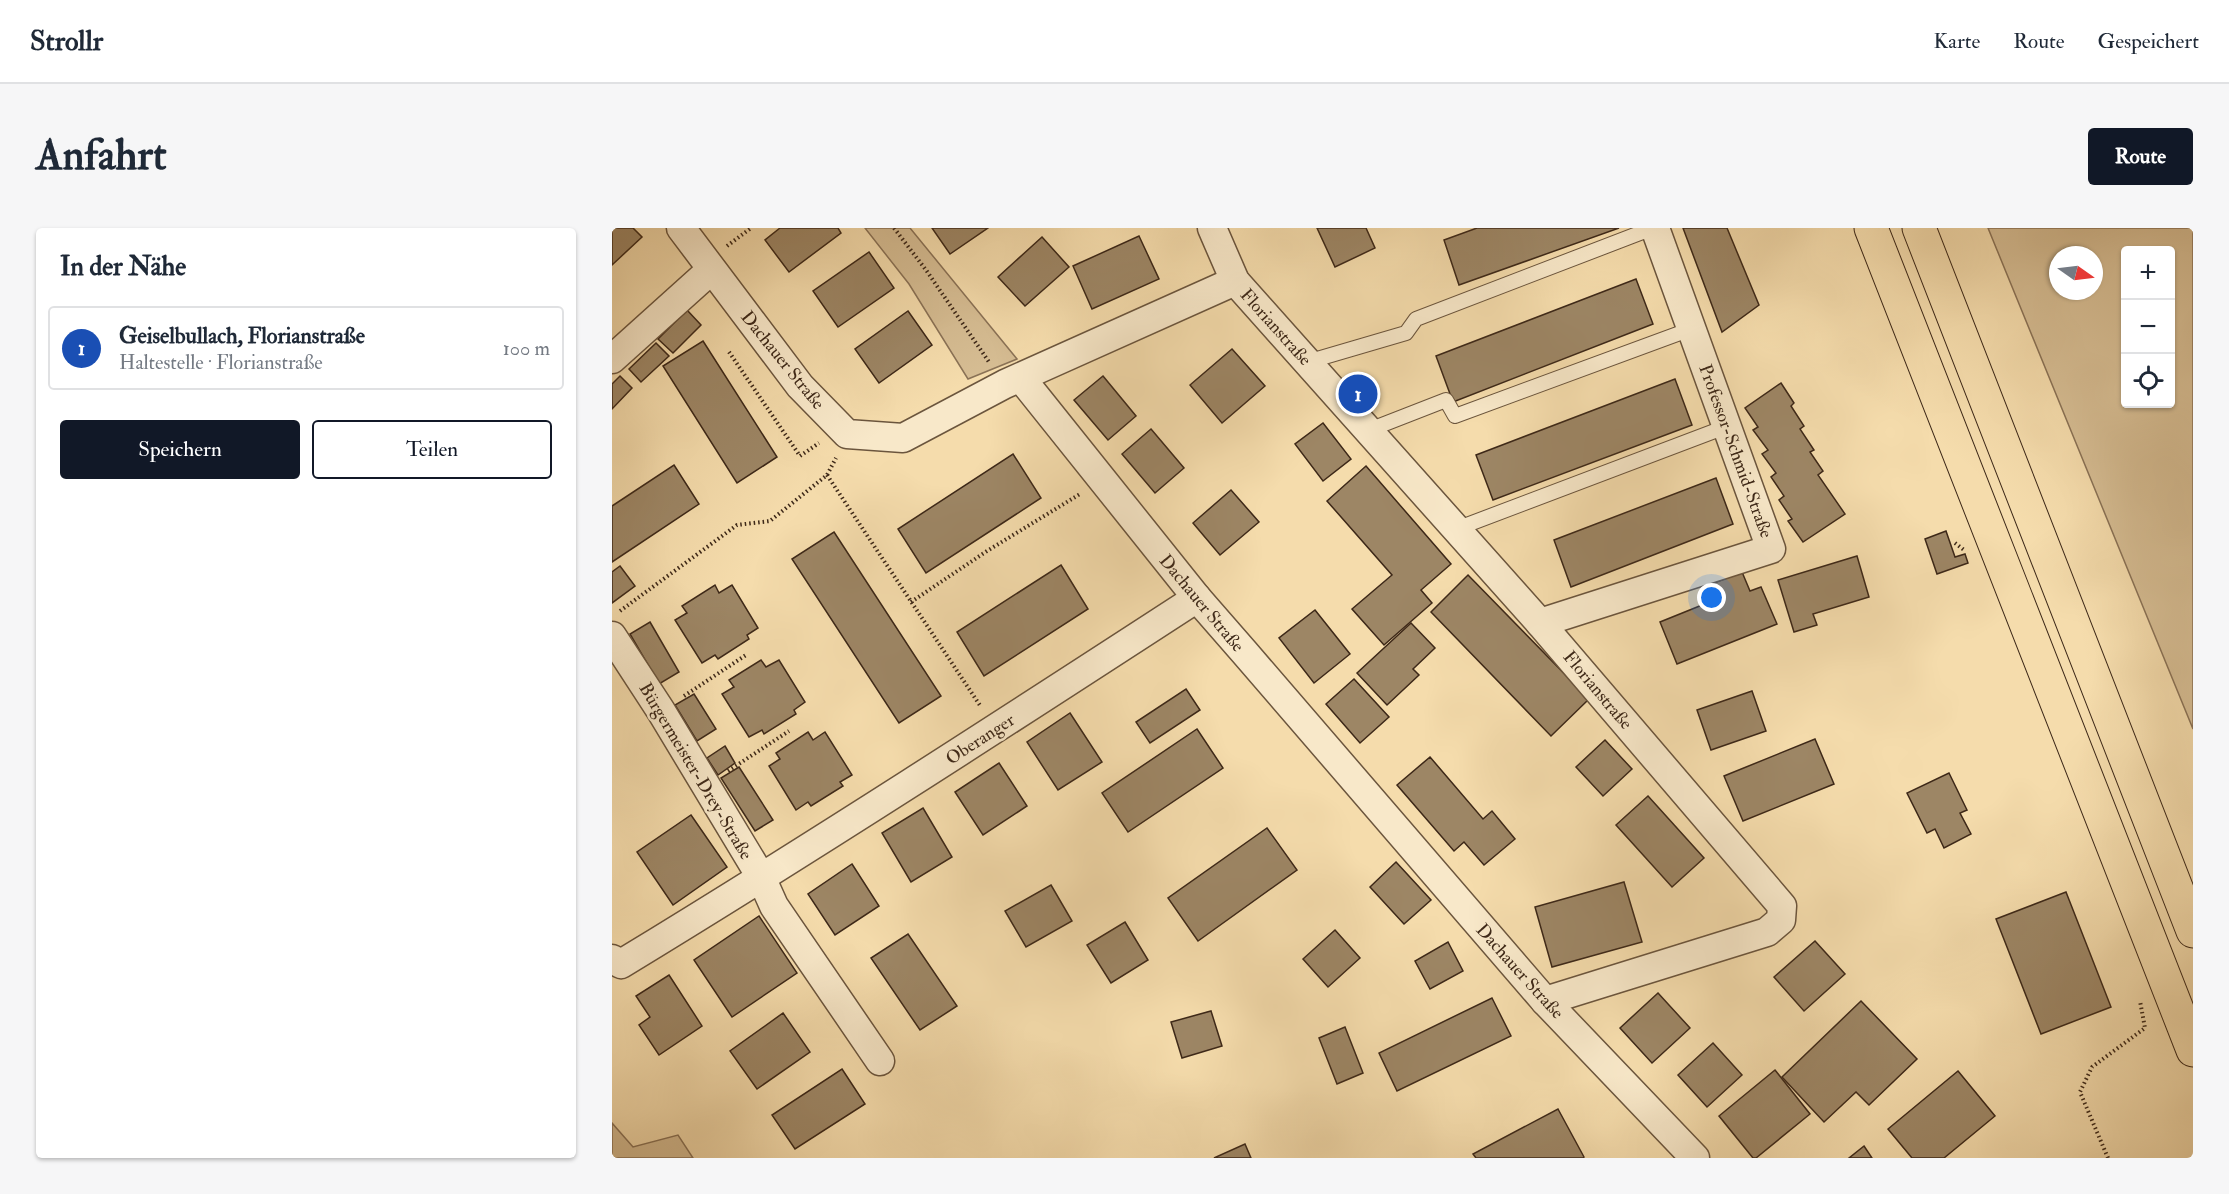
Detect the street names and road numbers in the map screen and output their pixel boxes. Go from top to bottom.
street label: Florianstraße [1235,284,1317,371]
street label: Dachauer Straße [736,306,830,415]
street label: Professor-Schmid-Straße [1693,361,1778,542]
street label: Dachauer Straße [1154,550,1250,657]
street label: Florianstraße [1558,646,1638,735]
street label: Bürgermeister-Drey-Straße [634,679,758,864]
street label: Oberanger [942,709,1019,770]
street label: Dachauer Straße [1471,919,1569,1024]

